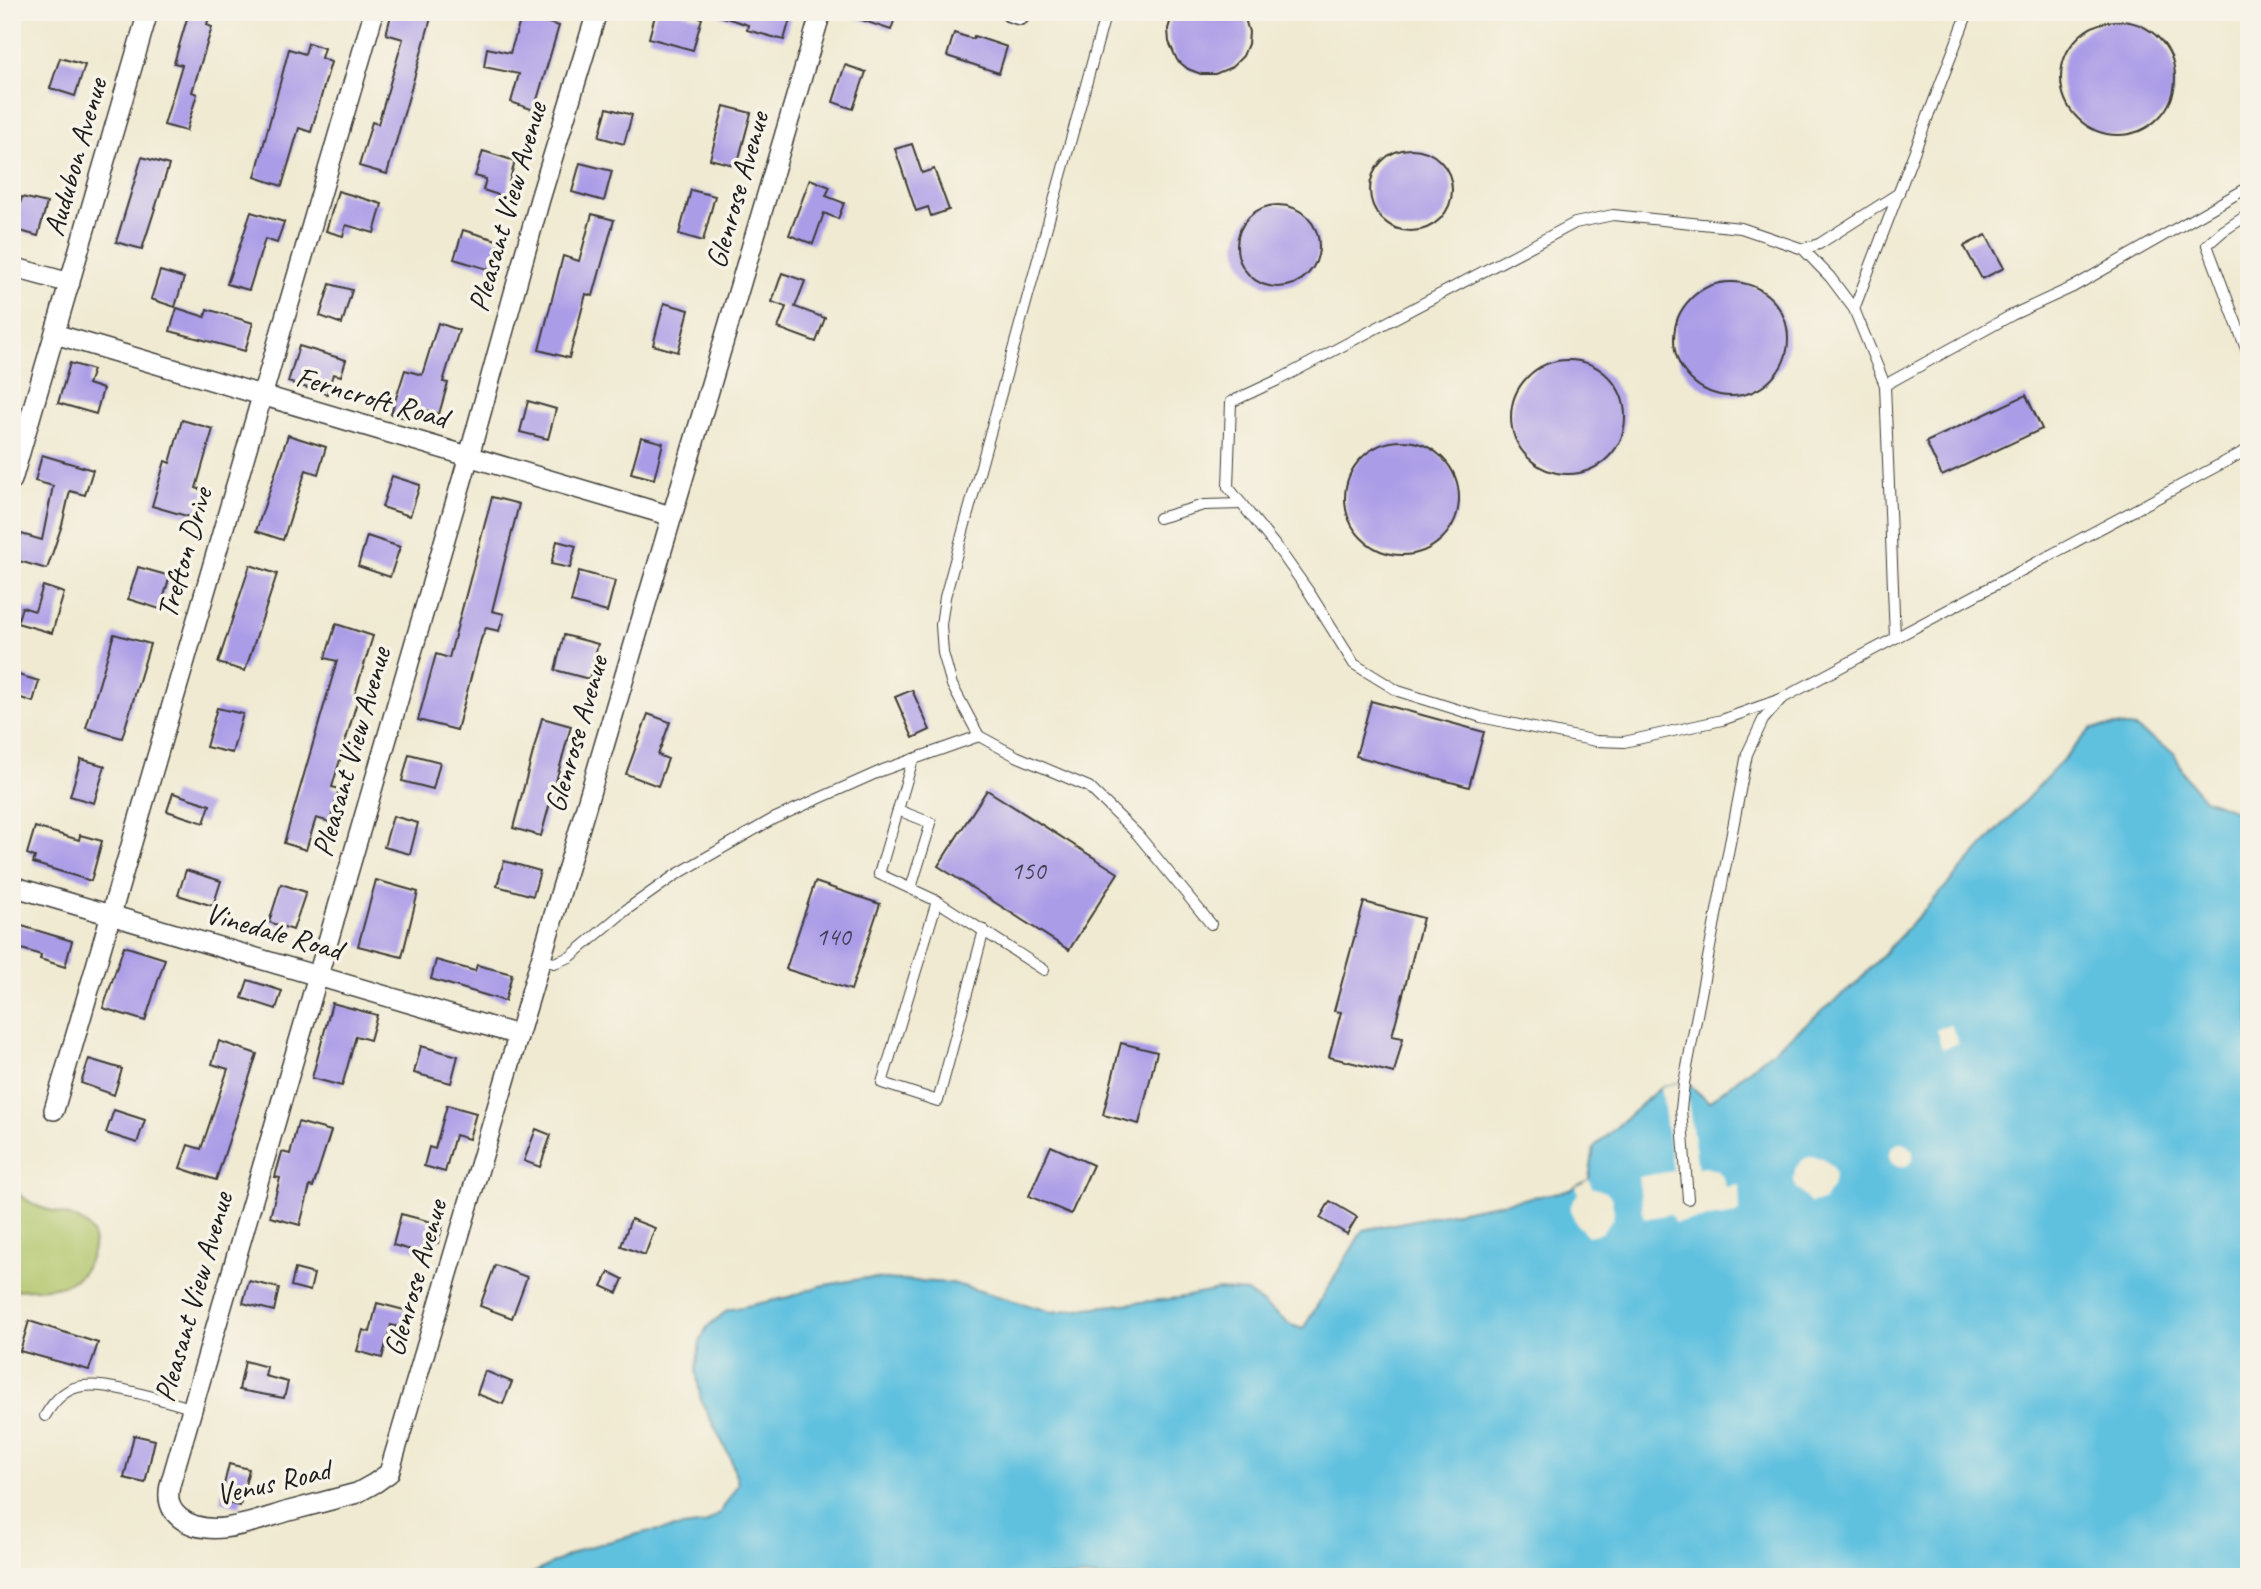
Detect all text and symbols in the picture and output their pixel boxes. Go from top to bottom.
street label: Audubon Avenue [34,72,116,240]
street label: Pleasant View Avenue [459,96,556,316]
street label: Glenrose Avenue [697,105,778,273]
street label: Ferncroft Road [292,357,456,438]
street label: Trefton Drive [147,481,221,623]
street label: Pleasant View Avenue [303,641,400,861]
street label: Glenrose Avenue [536,649,617,817]
house number: 150 [1010,854,1048,887]
street label: Vinedale Road [201,893,351,970]
house number: 140 [815,920,853,953]
street label: Pleasant View Avenue [145,1186,242,1406]
street label: Glenrose Avenue [375,1193,456,1361]
street label: Venus Road [212,1449,338,1514]

